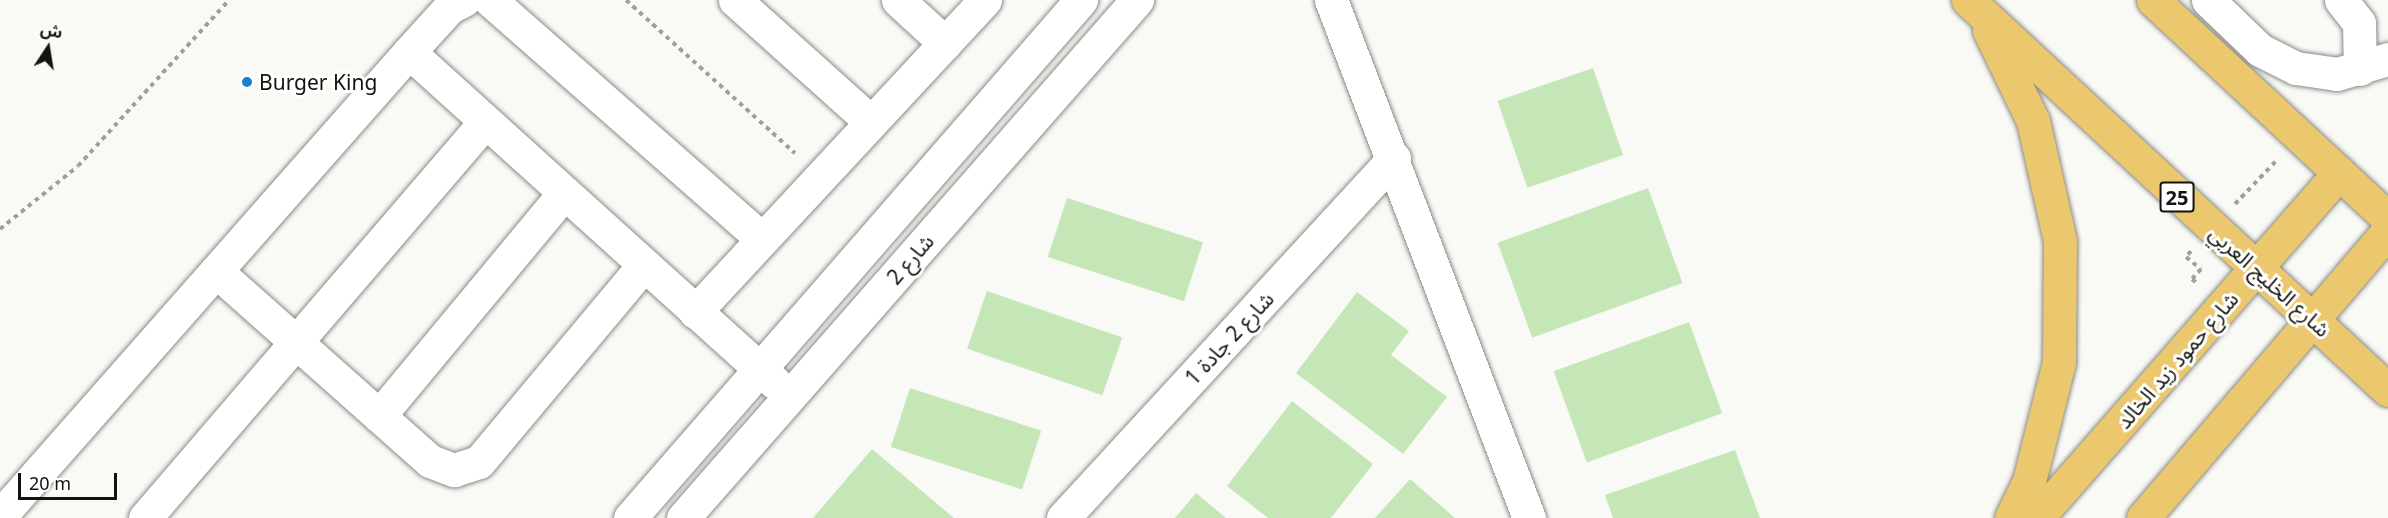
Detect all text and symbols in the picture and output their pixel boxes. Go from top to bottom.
text: ش [39,17,65,43]
north arrow [18,18,78,78]
place label: Burger King [259,69,377,95]
marker: Burger King [240,75,254,89]
road number: 25 [2159,180,2195,214]
street label: شارع الخليج العربي [2204,220,2336,342]
street label: شارع 2 [881,229,939,289]
street label: شارع 2 جادة 1 [1179,286,1279,390]
street label: شارع حمود زيد الخالد [2111,287,2243,433]
scale bar [21,461,120,499]
text: 20 m [29,471,71,495]

